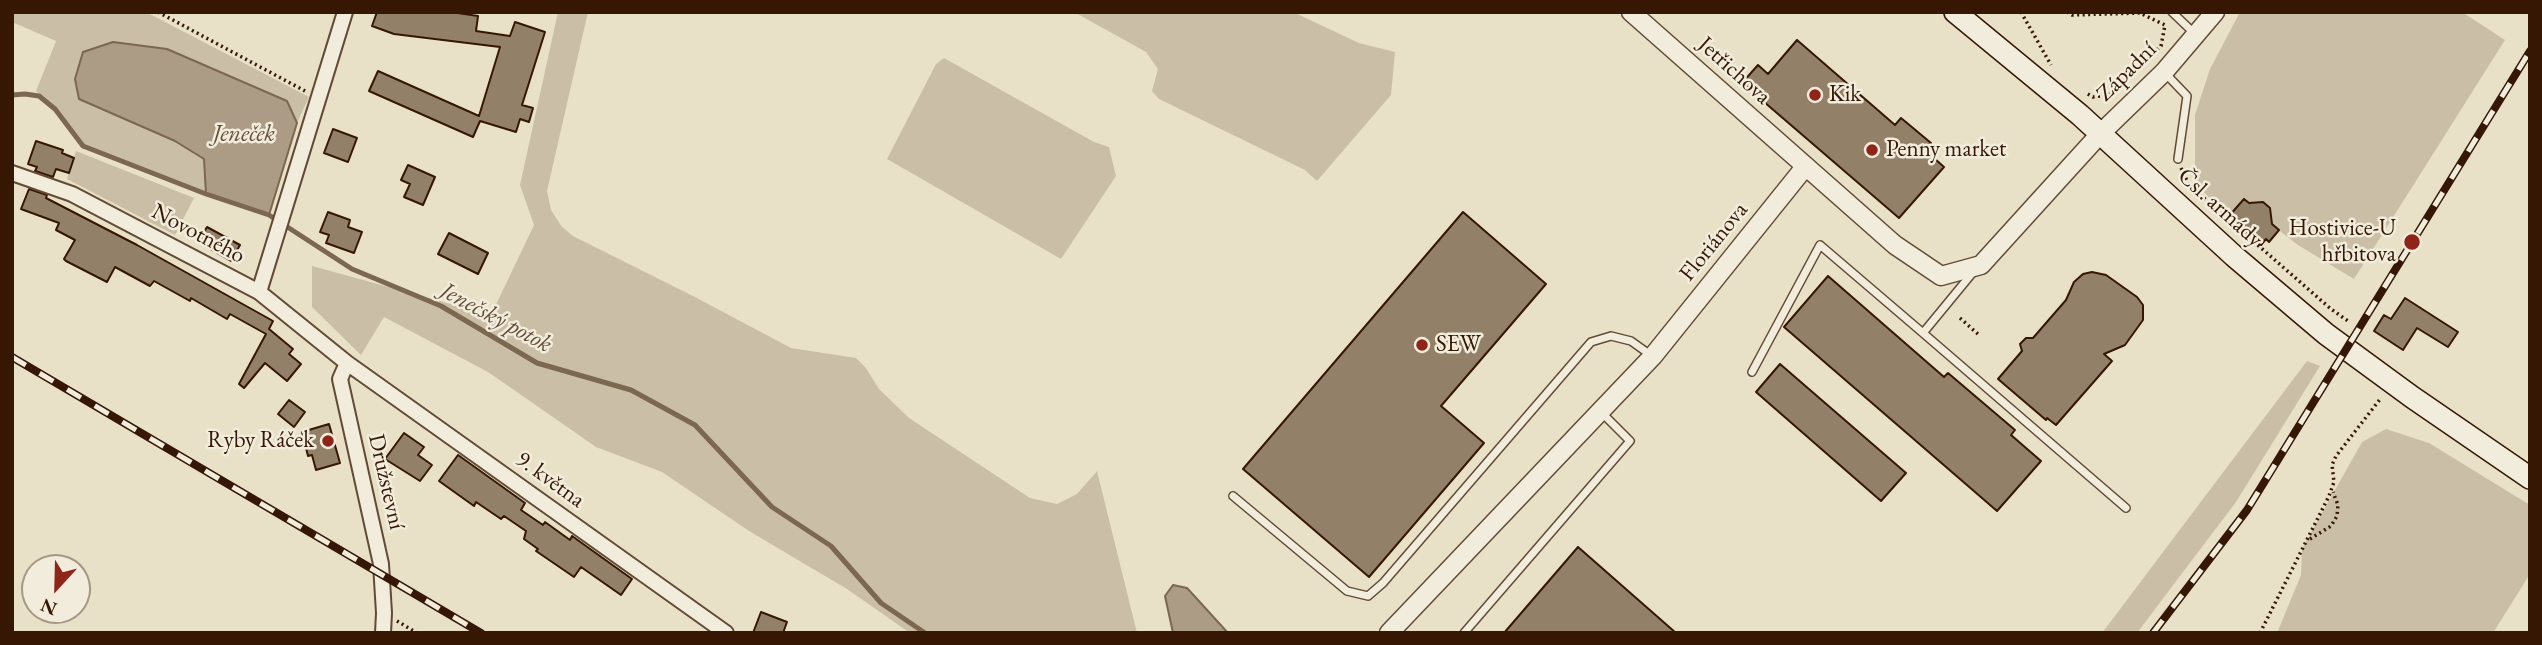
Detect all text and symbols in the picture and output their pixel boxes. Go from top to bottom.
street label: Jetřichova [1692,31,1776,111]
street label: Západní [2091,36,2163,108]
place label: Kik [1829,81,1861,109]
marker: Kik [1807,87,1823,103]
water label: Jeneček [213,120,275,148]
place label: Penny market [1886,136,2006,164]
marker: Penny market [1864,142,1880,158]
street label: Čsl. armády [2172,163,2268,253]
street label: Floriánova [1674,197,1754,287]
street label: Novotného [147,198,249,270]
place label: Hostivice-U hřbitova [2289,215,2396,269]
marker: Hostivice-U hřbitova [2402,232,2422,252]
water label: Jenečský potok [436,277,556,359]
place label: SEW [1436,331,1481,359]
marker: SEW [1414,337,1430,353]
place label: Ryby Ráček [207,427,314,455]
street label: Družstevní [362,431,410,533]
marker: Ryby Ráček [320,433,336,449]
street label: 9. května [510,446,590,514]
north arrow [21,554,91,624]
text: N [37,593,61,622]

